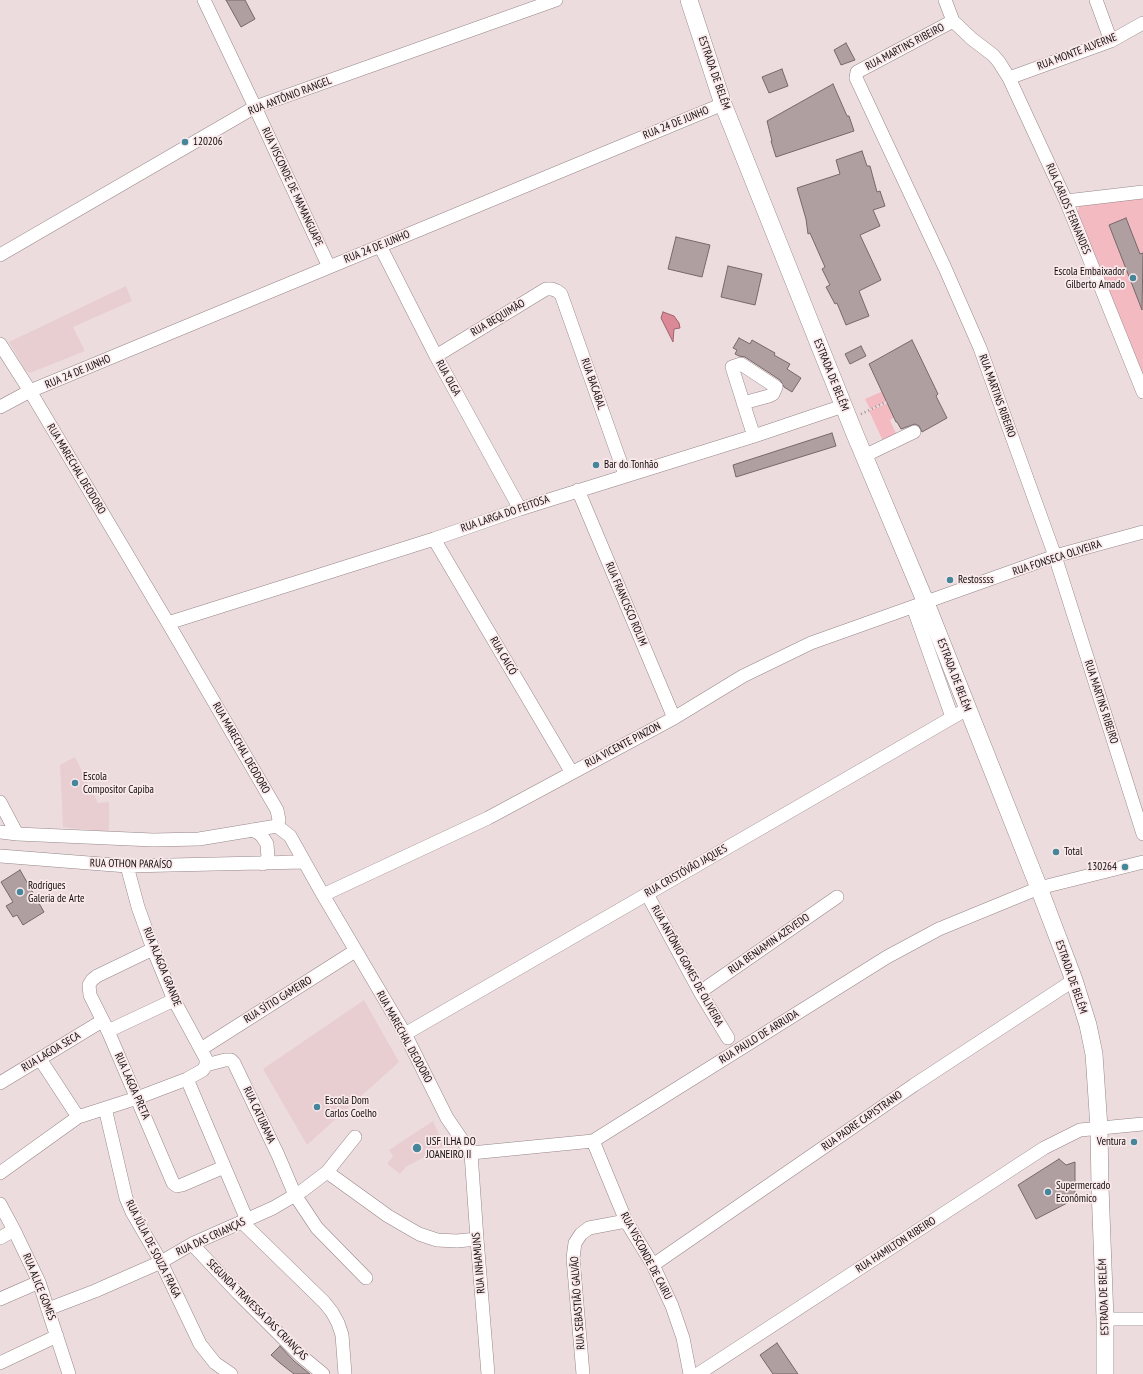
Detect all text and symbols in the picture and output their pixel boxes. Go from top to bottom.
street label: RUA MARTINS RIBEIRO [863,21,947,73]
street label: RUA MONTE ALVERNE [1035,31,1119,73]
street label: ESTRADA DE BELÉM [695,35,733,111]
street label: RUA ANTÔNIO RANGEL [247,74,333,118]
street label: RUA 24 DE JUNHO [641,104,711,142]
street label: RUA VISCONDE DE MAMANGUAPE [259,125,325,249]
place label: 120206 [193,135,223,149]
marker: 120206 [180,137,190,147]
street label: RUA CARLOS FERNANDES [1043,162,1093,256]
street label: RUA 24 DE JUNHO [342,228,412,266]
place label: Escola Embaixador Gilberto Amado [1054,265,1125,291]
marker: Escola Embaixador Gilberto Amado [1128,273,1138,283]
street label: RUA BEQUIMÃO [469,297,527,339]
street label: ESTRADA DE BELÉM [811,337,851,413]
street label: RUA 24 DE JUNHO [43,352,113,392]
street label: RUA MARTINS RIBEIRO [976,353,1018,439]
street label: RUA BACABAL [578,357,608,411]
street label: RUA OLGA [433,358,463,398]
street label: RUA MARECHAL DEODORO [44,421,108,517]
place label: Bar do Tonhão [604,458,658,472]
marker: Bar do Tonhão [591,460,601,470]
street label: RUA LARGA DO FEITOSA [459,493,551,535]
street label: RUA FONSECA OLIVEIRA [1011,537,1103,579]
street label: RUA FRANCISCO ROLIM [602,560,650,648]
place label: Restossss [958,573,994,587]
marker: Restossss [945,575,955,585]
street label: RUA CAICÓ [487,635,519,677]
street label: ESTRADA DE BELÉM [934,637,974,713]
street label: RUA MARTINS RIBEIRO [1081,658,1121,746]
street label: RUA MARECHAL DEODORO [209,700,273,796]
street label: RUA VICENTE PINZON [583,719,663,771]
place label: Escola Compositor Capiba [83,770,154,796]
marker: Escola Compositor Capiba [70,778,80,788]
street label: RUA CRISTÓVÃO JAQUES [642,842,730,900]
place label: Total [1064,845,1083,859]
marker: Total [1051,847,1061,857]
street label: RUA OTHON PARAÍSO [90,857,172,871]
place label: 130264 [1087,860,1117,874]
marker: 130264 [1120,862,1130,872]
place label: Rodrigues Galeria de Arte [28,879,85,905]
marker: Rodrigues Galeria de Arte [15,887,25,897]
street label: RUA ANTÔNIO GOMES DE OLIVEIRA [648,903,726,1029]
street label: RUA BENJAMIN AZEVEDO [726,911,812,977]
street label: RUA ALAGOA GRANDE [140,926,184,1008]
street label: ESTRADA DE BELÉM [1052,939,1090,1015]
street label: RUA SÍTIO GAMEIRO [242,974,314,1026]
street label: RUA MARECHAL DEODORO [373,989,435,1085]
street label: RUA PAULO DE ARRUDA [717,1007,801,1067]
street label: RUA LAGOA SECA [19,1029,83,1075]
street label: RUA LAGOA PRETA [111,1051,153,1121]
street label: RUA CATURAMA [240,1085,278,1145]
street label: RUA PADRE CAPISTRANO [819,1088,905,1154]
place label: Escola Dom Carlos Coelho [325,1094,377,1120]
marker: Escola Dom Carlos Coelho [312,1102,322,1112]
place label: USF ILHA DO JOANEIRO II [426,1135,476,1161]
place label: Ventura [1097,1135,1126,1149]
marker: Ventura [1129,1137,1139,1147]
marker: USF ILHA DO JOANEIRO II [411,1142,423,1154]
place label: Supermercado Econômico [1056,1179,1110,1205]
marker: Supermercado Econômico [1043,1187,1053,1197]
street label: RUA JÚLIA DE SOUZA FRAGA [123,1198,183,1300]
street label: RUA VISCONDE DE CAIRU [617,1210,675,1302]
street label: RUA HAMILTON RIBEIRO [853,1214,939,1276]
street label: RUA DAS CRIANÇAS [174,1215,248,1259]
street label: RUA INHAMUNS [470,1232,488,1294]
street label: RUA ALICE GOMES [20,1252,58,1322]
street label: RUA SEBASTIÃO GALVÃO [568,1256,588,1350]
street label: SEGUNDA TRAVESSA DAS CRIANÇAS [204,1257,310,1363]
street label: ESTRADA DE BELÉM [1096,1258,1112,1336]

